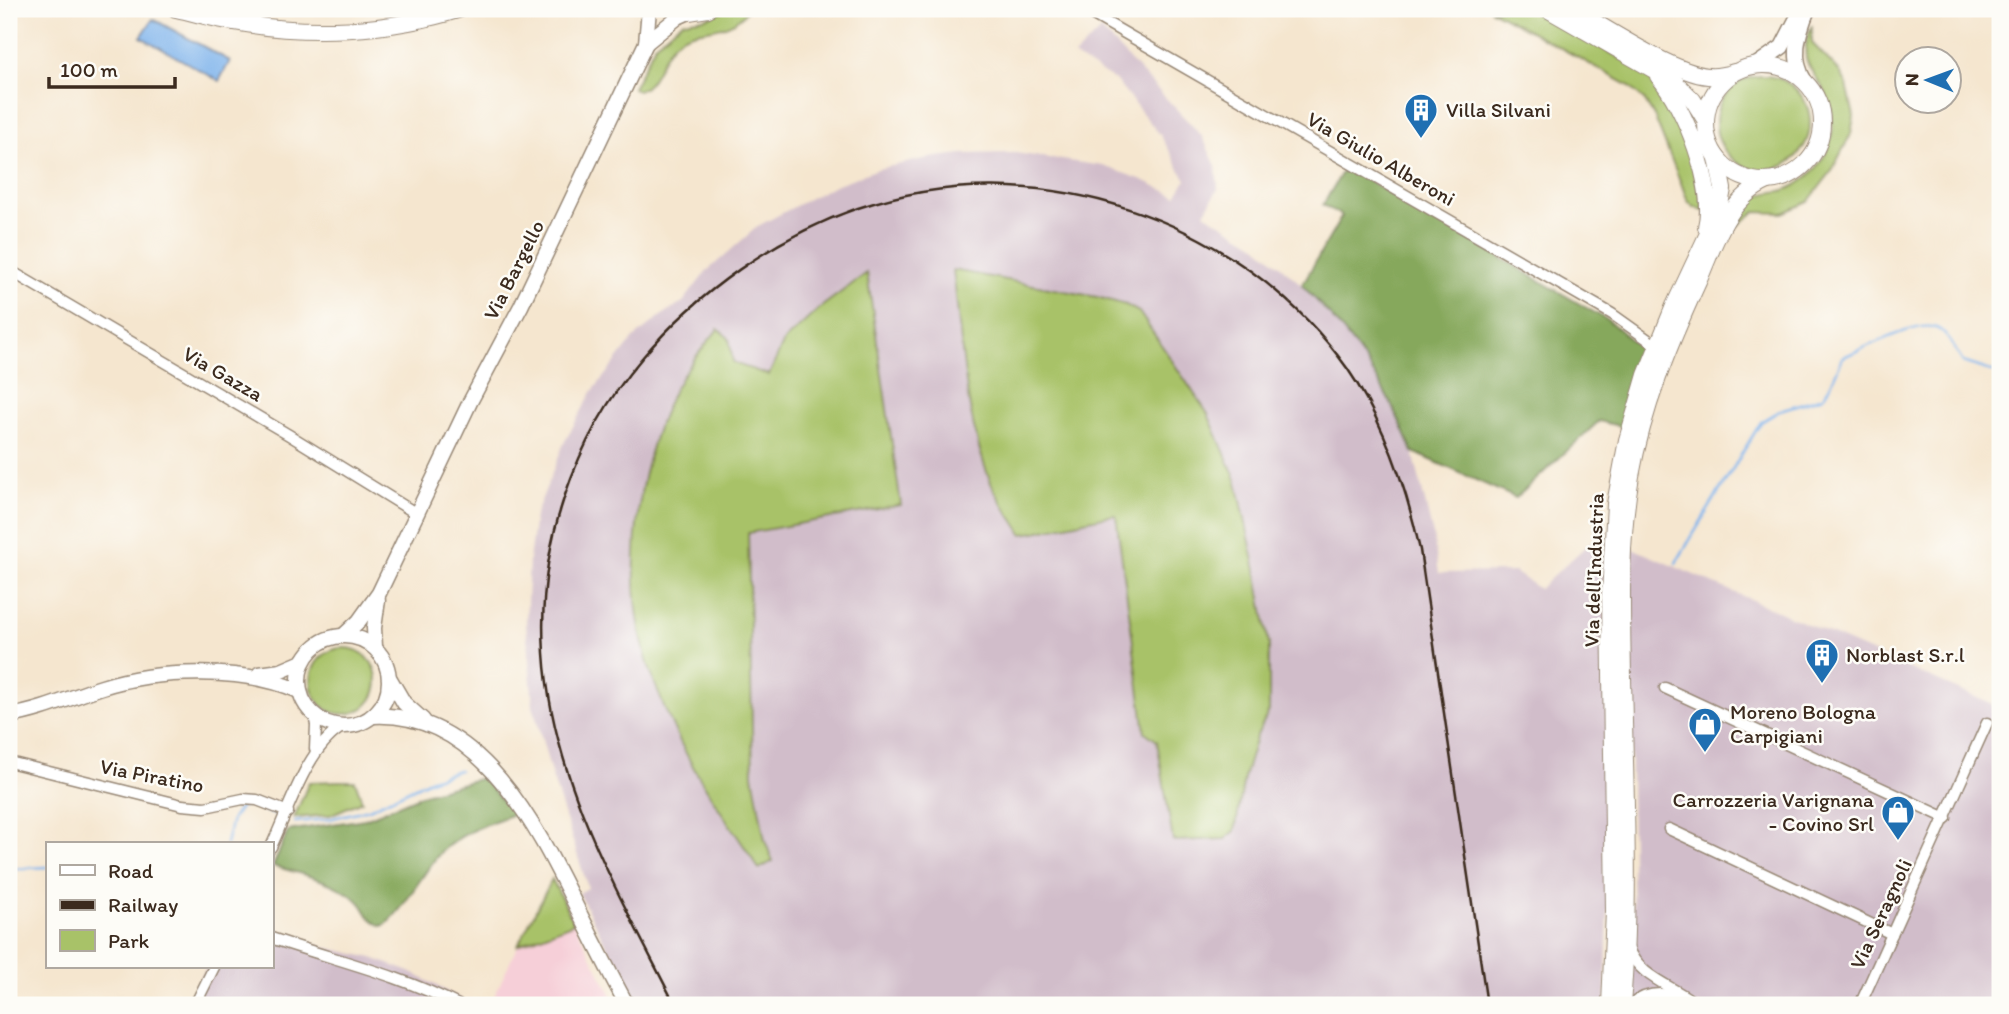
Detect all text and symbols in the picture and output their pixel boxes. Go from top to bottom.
scale bar [49,46,175,90]
north arrow [1894,46,1964,116]
text: 100 m [60,57,118,82]
text: N [1900,73,1923,86]
building icon: Villa Silvani [1402,91,1440,140]
place label: Villa Silvani [1446,97,1551,122]
street label: Via Giulio Alberoni [1303,106,1460,211]
street label: Via Bargello [478,216,549,324]
street label: Via Gazza [179,341,268,407]
street label: Via dell'Industria [1578,492,1609,648]
building icon: Norblast S.r.l [1803,636,1841,685]
place label: Norblast S.r.l [1846,642,1965,667]
place label: Moreno Bologna Carpigiani [1730,699,1876,748]
shop icon: Moreno Bologna Carpigiani [1686,705,1724,754]
street label: Via Piratino [98,753,206,798]
place label: Carrozzeria Varignana - Covino Srl [1673,787,1874,836]
shop icon: Carrozzeria Varignana - Covino Srl [1879,793,1917,842]
legend [46,842,273,968]
street label: Via Seragnoli [1844,855,1917,973]
text: Road [108,858,154,883]
text: Railway [108,892,178,917]
text: Park [108,928,150,953]

